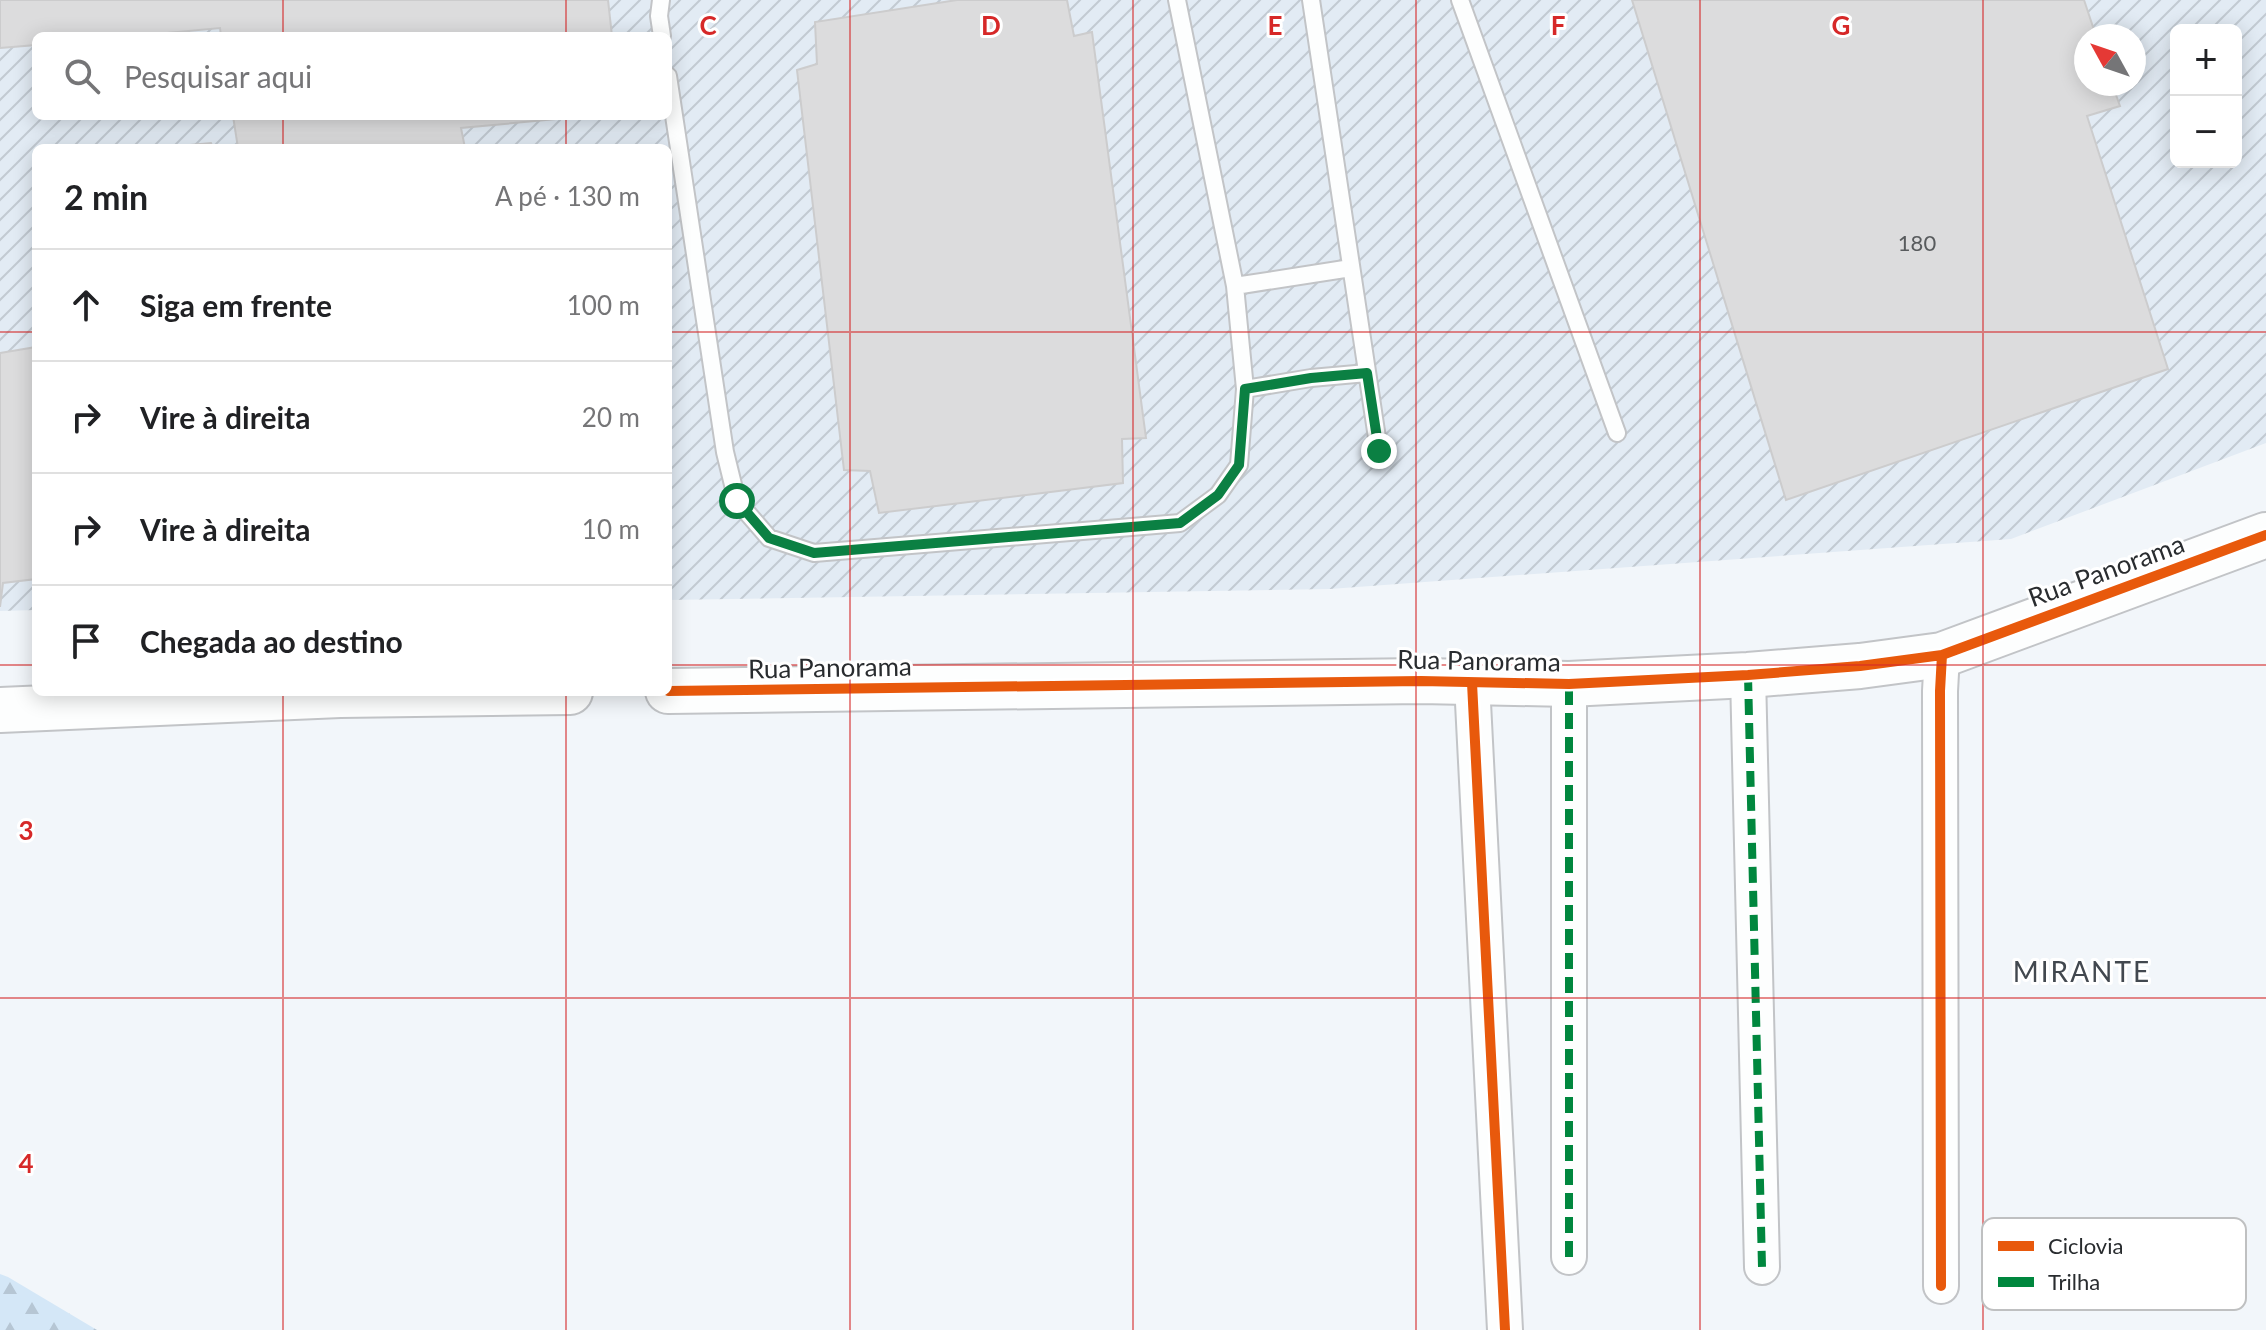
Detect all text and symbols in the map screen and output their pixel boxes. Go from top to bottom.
text: C [699,9,717,41]
text: D [981,9,1001,41]
text: E [1268,9,1282,41]
text: F [1551,9,1565,41]
text: G [1832,9,1850,41]
north arrow [2074,24,2146,96]
map controls [2170,24,2242,168]
button: + [2170,24,2242,96]
search box [32,32,672,120]
icon: search [60,54,104,98]
text: Pesquisar aqui [124,58,312,94]
button: − [2170,96,2242,168]
text: 2 min [64,176,148,217]
text: A pé · 130 m [495,180,640,212]
house number: 180 [1898,229,1936,256]
icon: ahead [64,283,108,327]
text: Siga em frente [140,287,332,323]
text: 100 m [567,289,640,321]
icon: right [64,395,108,439]
text: Vire à direita [140,399,310,435]
text: 20 m [582,401,640,433]
route end [1361,433,1397,469]
route start [719,483,755,519]
icon: right [64,507,108,551]
text: Vire à direita [140,511,310,547]
text: 10 m [582,513,640,545]
street label: Rua Panorama [2024,527,2188,613]
icon: arrive [64,619,108,663]
text: Chegada ao destino [140,623,403,659]
street label: Rua Panorama [1397,643,1561,677]
street label: Rua Panorama [748,650,912,684]
text: 3 [18,814,34,846]
district label: MIRANTE [2013,954,2151,988]
text: 4 [18,1147,34,1179]
legend [1982,1218,2246,1310]
text: Ciclovia [2048,1232,2123,1259]
text: Trilha [2048,1268,2100,1295]

